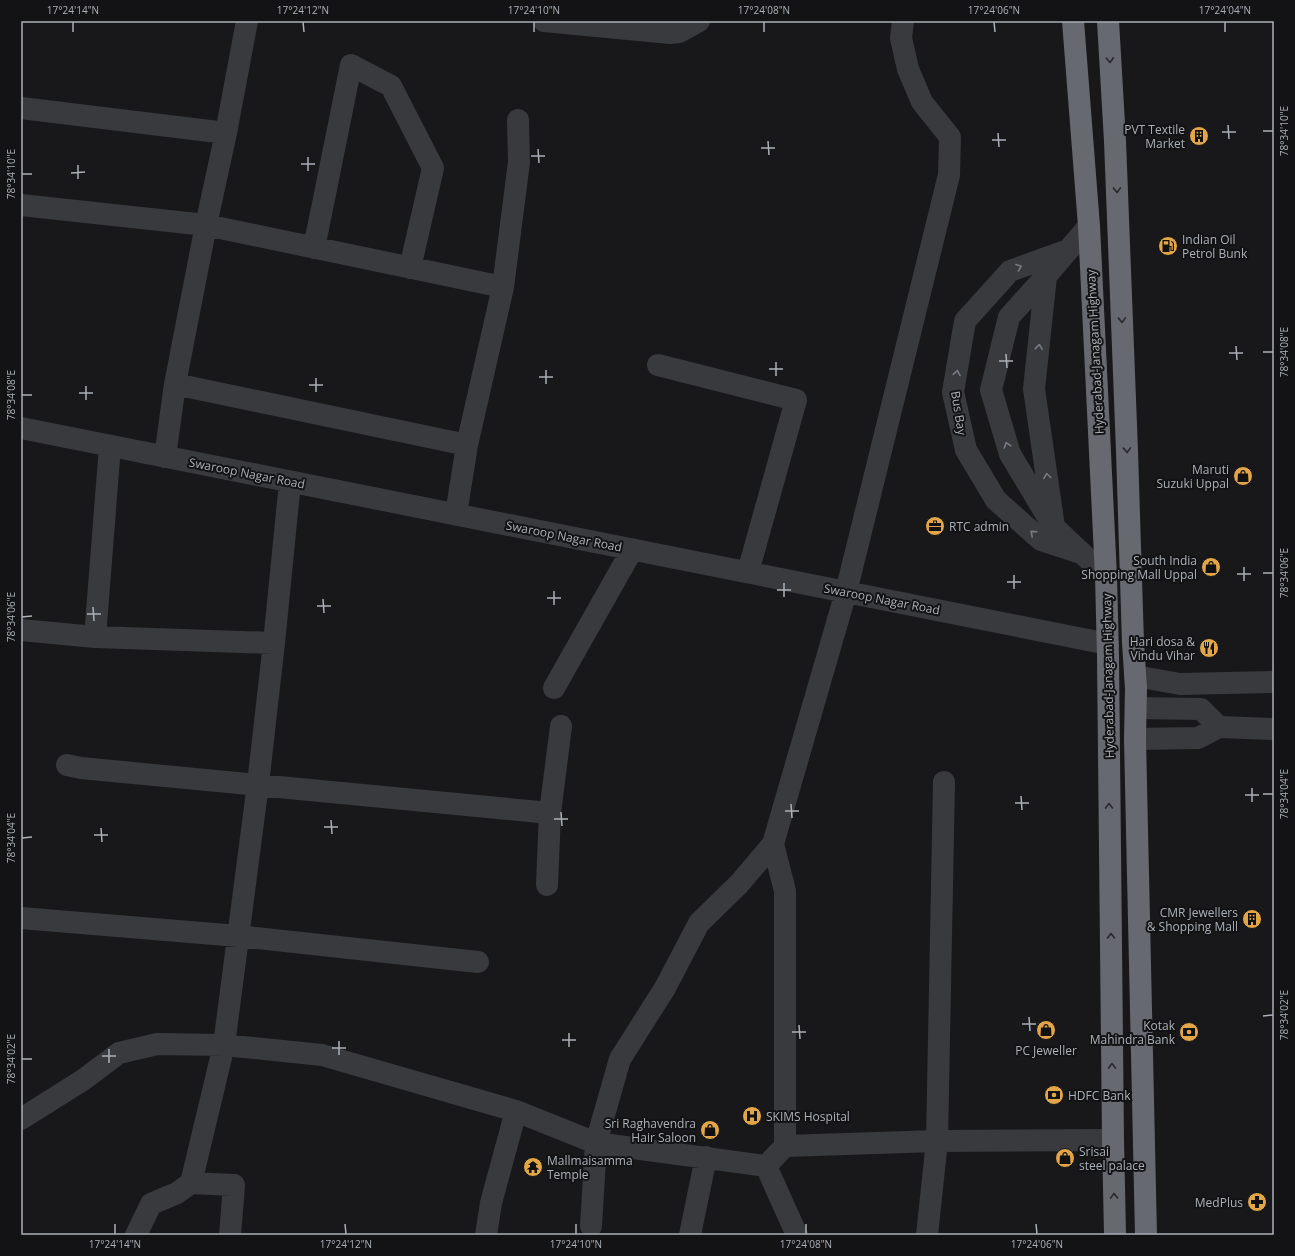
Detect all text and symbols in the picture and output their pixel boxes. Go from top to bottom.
text: 17°24'14"N [47,3,99,17]
text: 17°24'12"N [277,3,329,17]
text: 17°24'10"N [508,3,560,17]
text: 17°24'08"N [738,3,790,17]
text: 17°24'06"N [968,3,1020,17]
text: 17°24'04"N [1199,3,1251,17]
one-way arrow [1106,57,1115,63]
text: 78°34'10"E [1277,106,1291,156]
place label: PVT Textile Market [1124,121,1185,152]
building icon: PVT Textile Market [1188,125,1210,147]
text: 78°34'10"E [4,149,18,199]
one-way arrow [1113,187,1121,193]
place label: Indian Oil Petrol Bunk [1182,231,1248,262]
fuel station icon: Indian Oil Petrol Bunk [1157,235,1179,257]
one-way arrow [1016,264,1023,272]
street label: Hyderabad-Janagam Highway [1082,268,1108,435]
one-way arrow [1118,317,1126,323]
text: 78°34'08"E [1277,327,1291,377]
one-way arrow [1034,344,1043,350]
text: 78°34'08"E [4,370,18,420]
one-way arrow [952,370,960,376]
street label: Bus Bay [947,390,971,437]
one-way arrow [1003,442,1012,449]
one-way arrow [1123,447,1131,453]
street label: Swaroop Nagar Road [188,453,306,493]
place label: Maruti Suzuki Uppal [1156,461,1229,492]
shop icon: Maruti Suzuki Uppal [1232,465,1254,487]
one-way arrow [1043,473,1052,479]
office icon: RTC admin [924,515,946,537]
street label: Swaroop Nagar Road [505,516,623,556]
place label: RTC admin [949,518,1009,535]
one-way arrow [1030,530,1037,537]
text: 78°34'06"E [1277,548,1291,598]
place label: South India Shopping Mall Uppal [1081,552,1197,583]
shop icon: South India Shopping Mall Uppal [1200,556,1222,578]
street label: Swaroop Nagar Road [823,579,941,619]
text: 78°34'06"E [4,592,18,642]
street label: Hyderabad-Janagam Highway [1098,592,1118,759]
place label: Hari dosa & Vindu Vihar [1130,633,1195,664]
restaurant icon: Hari dosa & Vindu Vihar [1198,637,1220,659]
text: 78°34'04"E [1277,769,1291,819]
one-way arrow [1105,803,1113,809]
text: 78°34'04"E [4,813,18,863]
place label: CMR Jewellers & Shopping Mall [1147,904,1238,935]
building icon: CMR Jewellers & Shopping Mall [1241,908,1263,930]
one-way arrow [1106,933,1115,939]
text: 78°34'02"E [1277,990,1291,1040]
place label: Kotak Mahindra Bank [1090,1017,1176,1048]
shop icon: PC Jeweller [1035,1019,1057,1041]
bank icon: Kotak Mahindra Bank [1178,1021,1200,1043]
text: 78°34'02"E [4,1034,18,1084]
place label: PC Jeweller [1015,1042,1077,1059]
one-way arrow [1108,1063,1116,1069]
bank icon: HDFC Bank [1043,1084,1065,1106]
place label: HDFC Bank [1068,1087,1131,1104]
hospital icon: SKIMS Hospital [741,1105,763,1127]
place label: SKIMS Hospital [766,1108,850,1125]
place label: Sri Raghavendra Hair Saloon [605,1115,696,1146]
shop icon: Sri Raghavendra Hair Saloon [699,1119,721,1141]
place label: Srisai steel palace [1079,1143,1145,1174]
shop icon: Srisai steel palace [1054,1147,1076,1169]
place label: Mallmaisamma Temple [547,1152,633,1183]
temple icon: Mallmaisamma Temple [522,1156,544,1178]
pharmacy icon: MedPlus [1246,1191,1268,1213]
one-way arrow [1110,1193,1118,1199]
place label: MedPlus [1195,1194,1243,1211]
text: 17°24'14"N [89,1237,141,1251]
text: 17°24'12"N [320,1237,372,1251]
text: 17°24'10"N [550,1237,602,1251]
text: 17°24'08"N [780,1237,832,1251]
text: 17°24'06"N [1011,1237,1063,1251]

